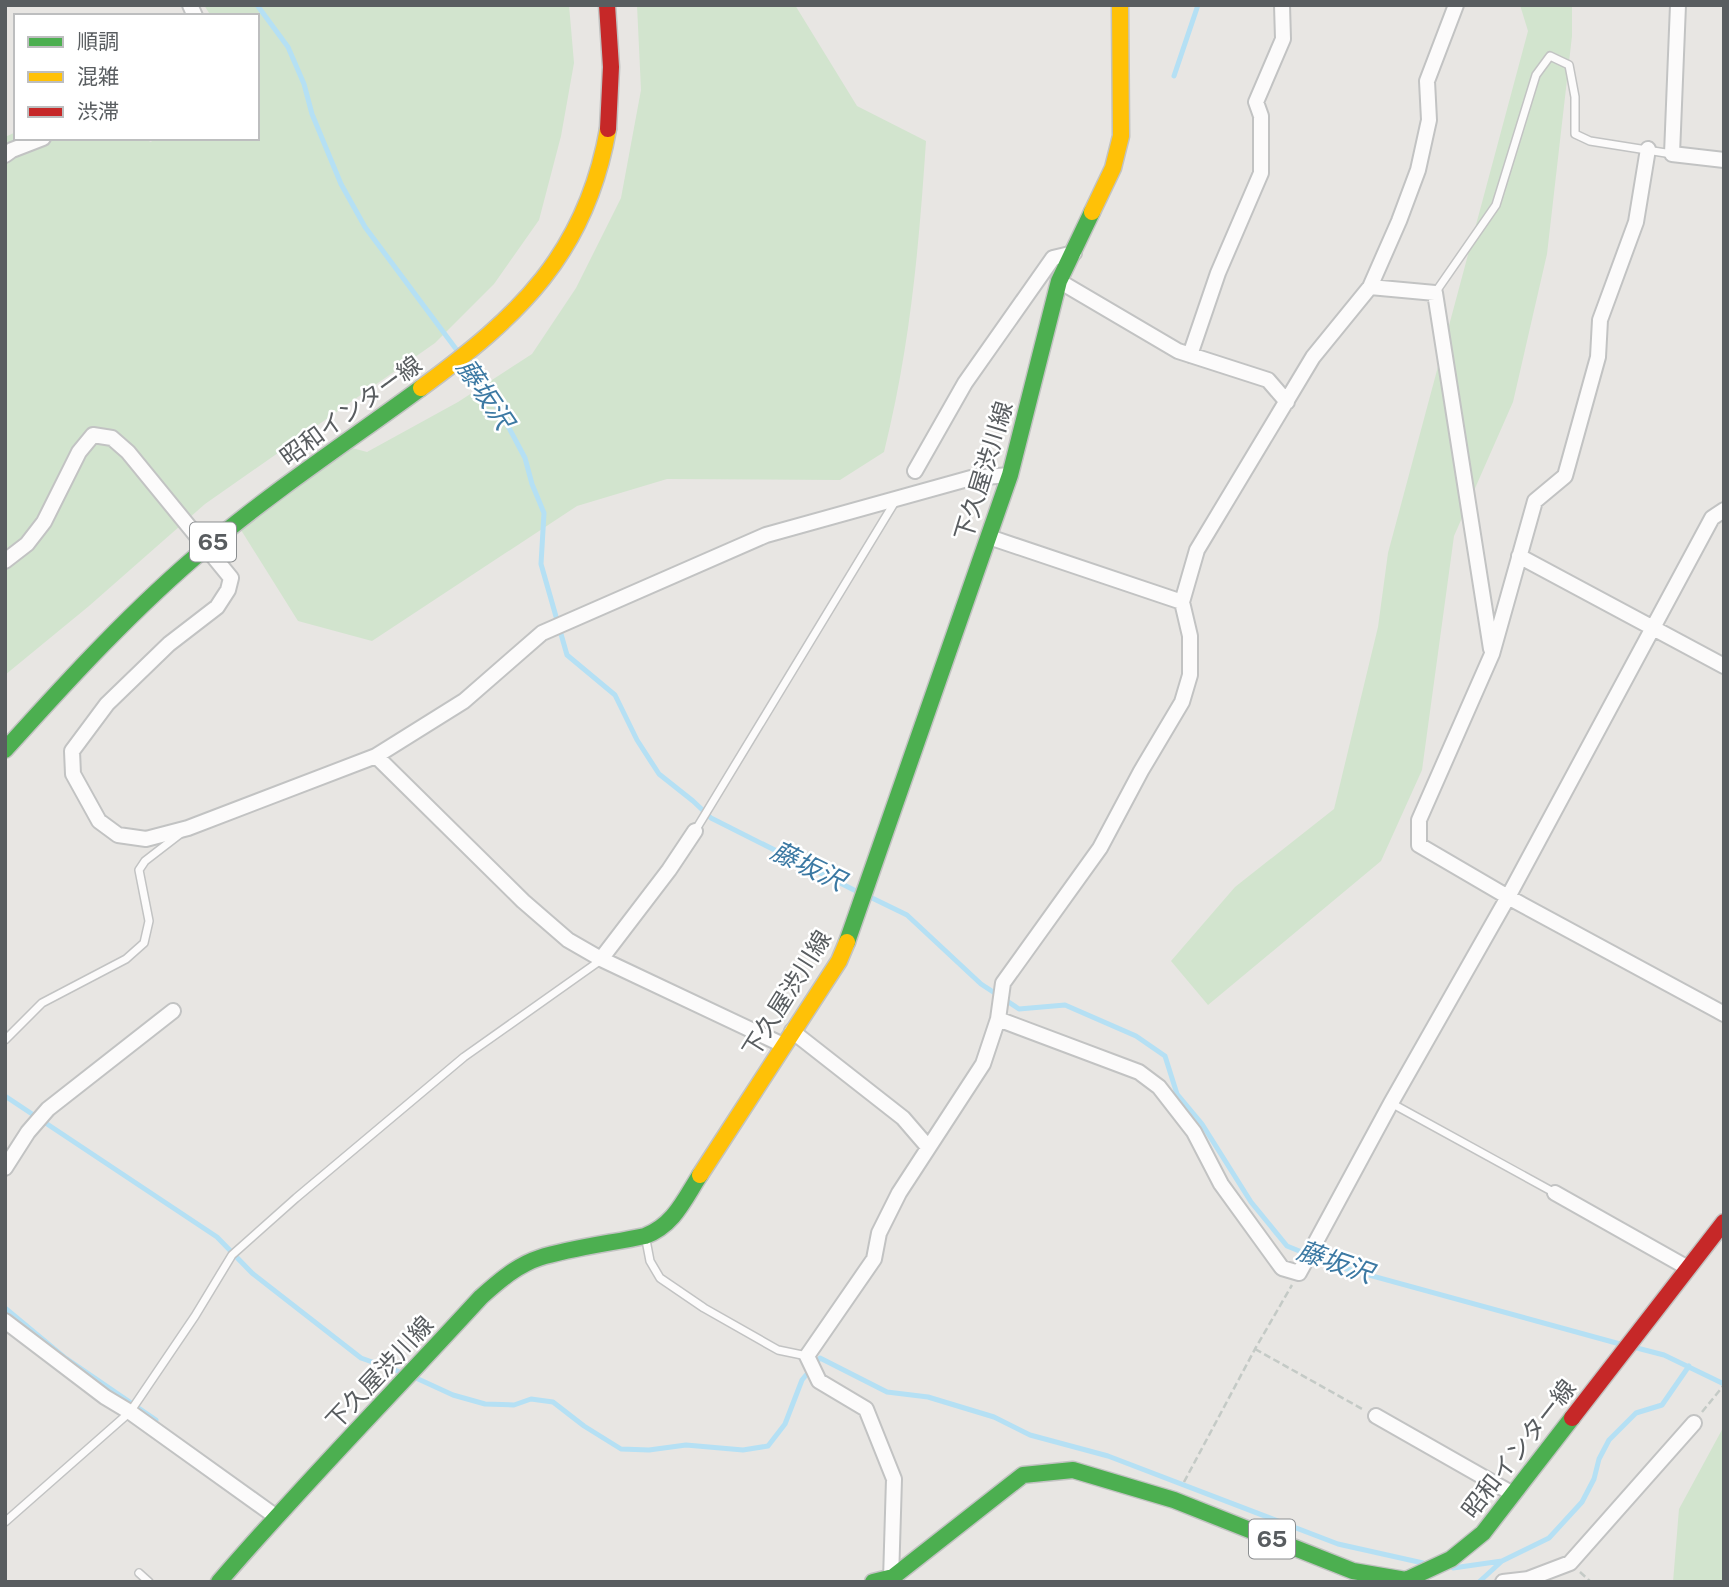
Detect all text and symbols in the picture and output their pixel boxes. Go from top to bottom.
legend [14,14,259,140]
text: 順調 [77,29,119,54]
text: 混雑 [77,64,119,89]
text: 渋滞 [77,99,119,124]
street label: 昭和インター線 [274,349,427,471]
water label: 藤坂沢 [451,353,522,437]
street label: 下久屋渋川線 [949,398,1017,544]
road number: 65 [190,522,236,562]
water label: 藤坂沢 [766,835,853,898]
street label: 下久屋渋川線 [736,925,836,1062]
water label: 藤坂沢 [1293,1234,1380,1290]
street label: 下久屋渋川線 [320,1310,439,1435]
street label: 昭和インター線 [1455,1374,1581,1523]
road number: 65 [1249,1520,1295,1558]

